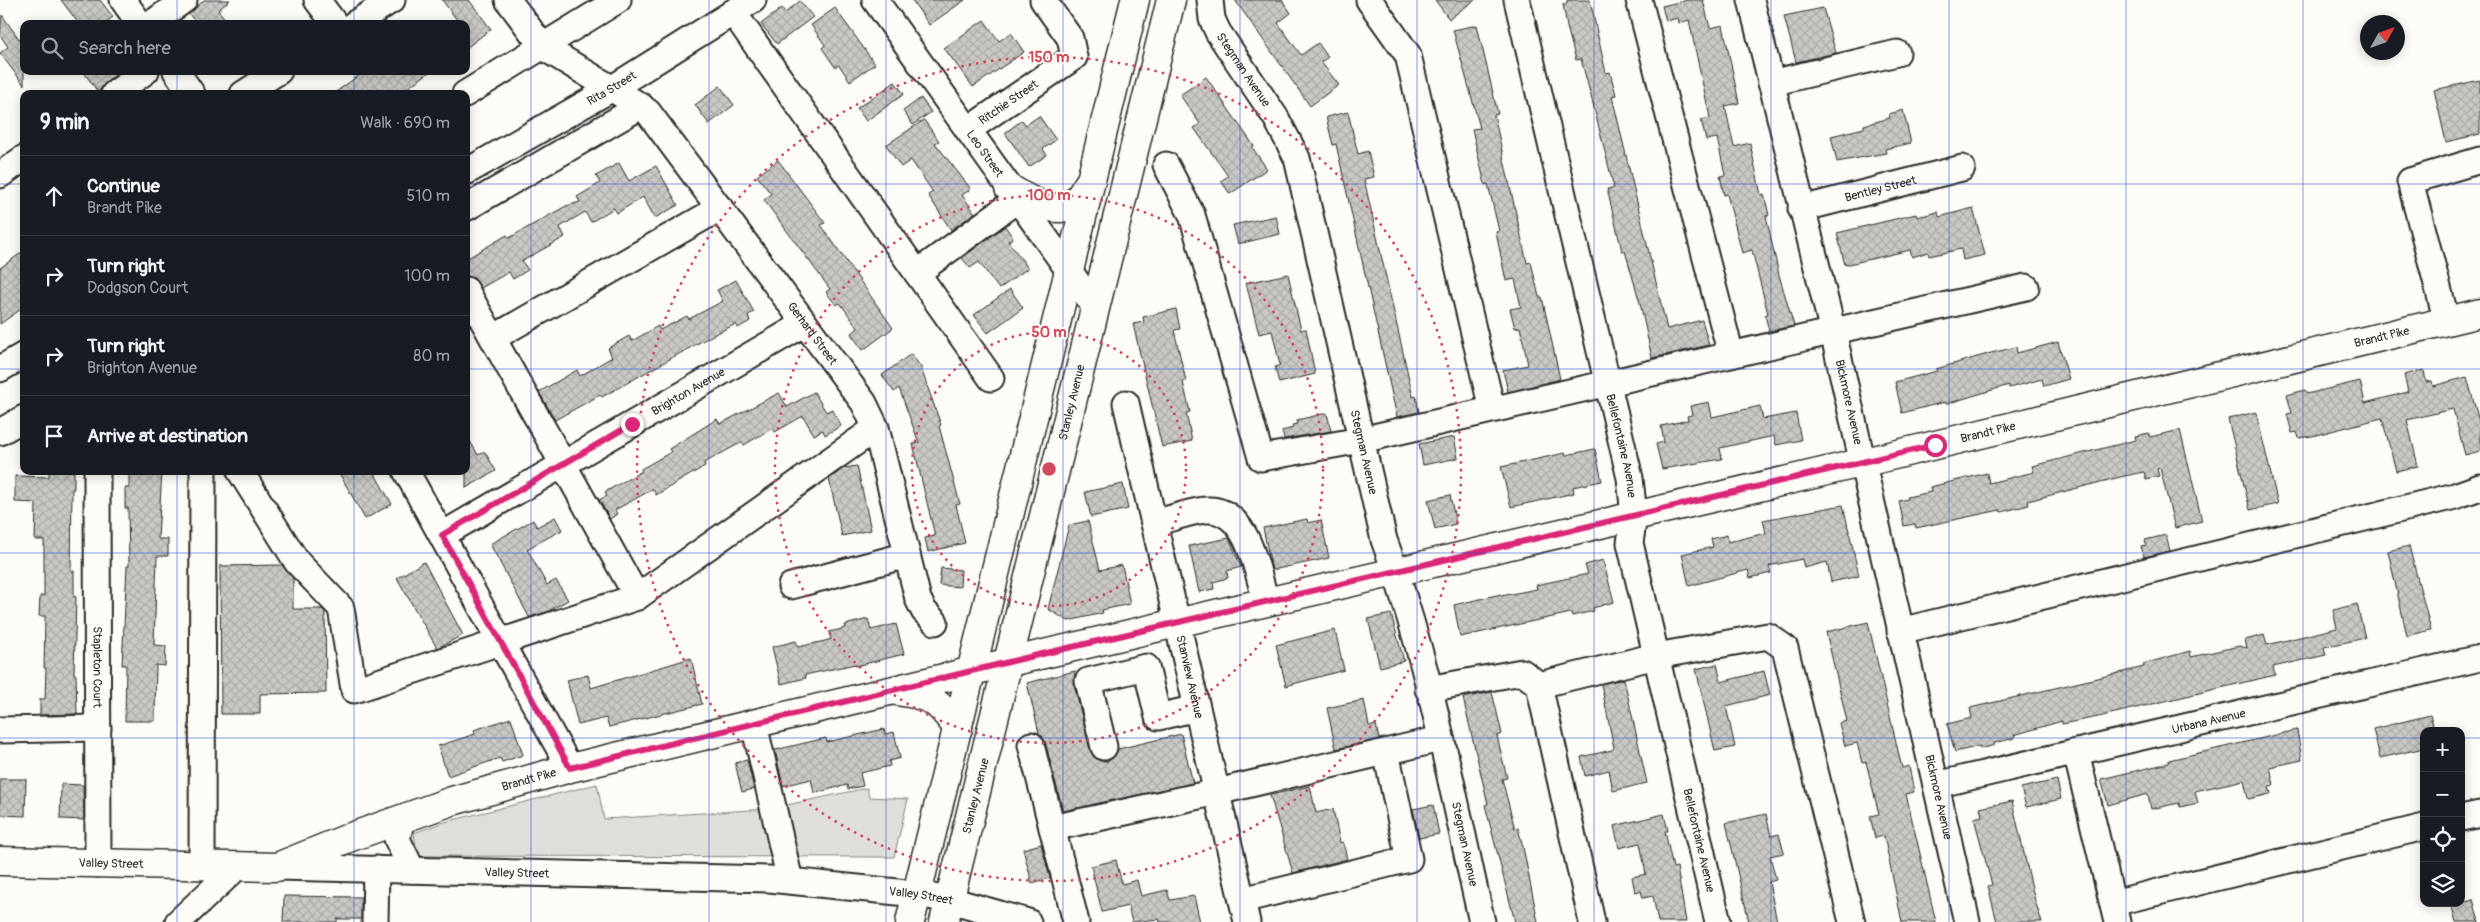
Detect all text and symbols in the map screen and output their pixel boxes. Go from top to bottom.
north arrow [2360,15,2405,60]
search box [20,20,470,75]
street label: Stegman Avenue [1213,30,1273,110]
icon: search [38,34,66,62]
text: Search here [78,36,171,60]
text: 150 m [1029,48,1069,67]
street label: Rita Street [585,68,639,109]
street label: Ritchie Street [976,77,1041,128]
text: 9 min [40,109,89,136]
text: Walk · 690 m [360,113,450,133]
street label: Leo Street [963,127,1007,180]
street label: Bentley Street [1843,173,1918,206]
text: Continue [87,174,160,198]
icon: ahead [40,182,68,210]
text: 510 m [406,186,450,206]
text: 100 m [1028,186,1070,205]
text: Brandt Pike [87,198,162,218]
text: Turn right [87,254,165,278]
icon: right [40,262,68,290]
text: 100 m [404,266,450,286]
text: Dodgson Court [87,278,188,298]
street label: Gerhard Street [784,299,840,368]
text: 50 m [1032,323,1066,342]
street label: Brandt Pike [2353,323,2411,351]
text: Turn right [87,334,165,358]
icon: right [40,342,68,370]
text: 80 m [413,346,450,366]
text: Brighton Avenue [87,358,197,378]
street label: Bickmore Avenue [1832,358,1865,446]
street label: Stanley Avenue [1056,363,1089,442]
street label: Brighton Avenue [649,365,728,419]
street label: Bellefontaine Avenue [1602,392,1639,499]
street label: Stegman Avenue [1347,409,1380,496]
route end [621,413,644,436]
street label: Brandt Pike [1959,419,2017,447]
icon: arrive [40,422,68,450]
text: Arrive at destination [87,424,248,448]
route start [1924,434,1947,457]
centre of rings [1040,460,1058,478]
street label: Stapleton Court [89,626,105,708]
street label: Stanview Avenue [1172,634,1206,720]
street label: Urbana Avenue [2170,706,2247,738]
map controls [2420,727,2465,907]
button: + [2420,727,2465,772]
street label: Bickmore Avenue [1921,753,1955,841]
street label: Stanley Avenue [960,757,993,835]
street label: Brandt Pike [500,765,558,795]
button: − [2420,772,2465,817]
street label: Bellefontaine Avenue [1679,787,1718,894]
street label: Stegman Avenue [1448,801,1481,888]
button: locate [2420,817,2465,862]
street label: Valley Street [78,856,144,872]
button: layers [2420,862,2465,907]
street label: Valley Street [484,865,550,882]
street label: Valley Street [888,884,955,909]

